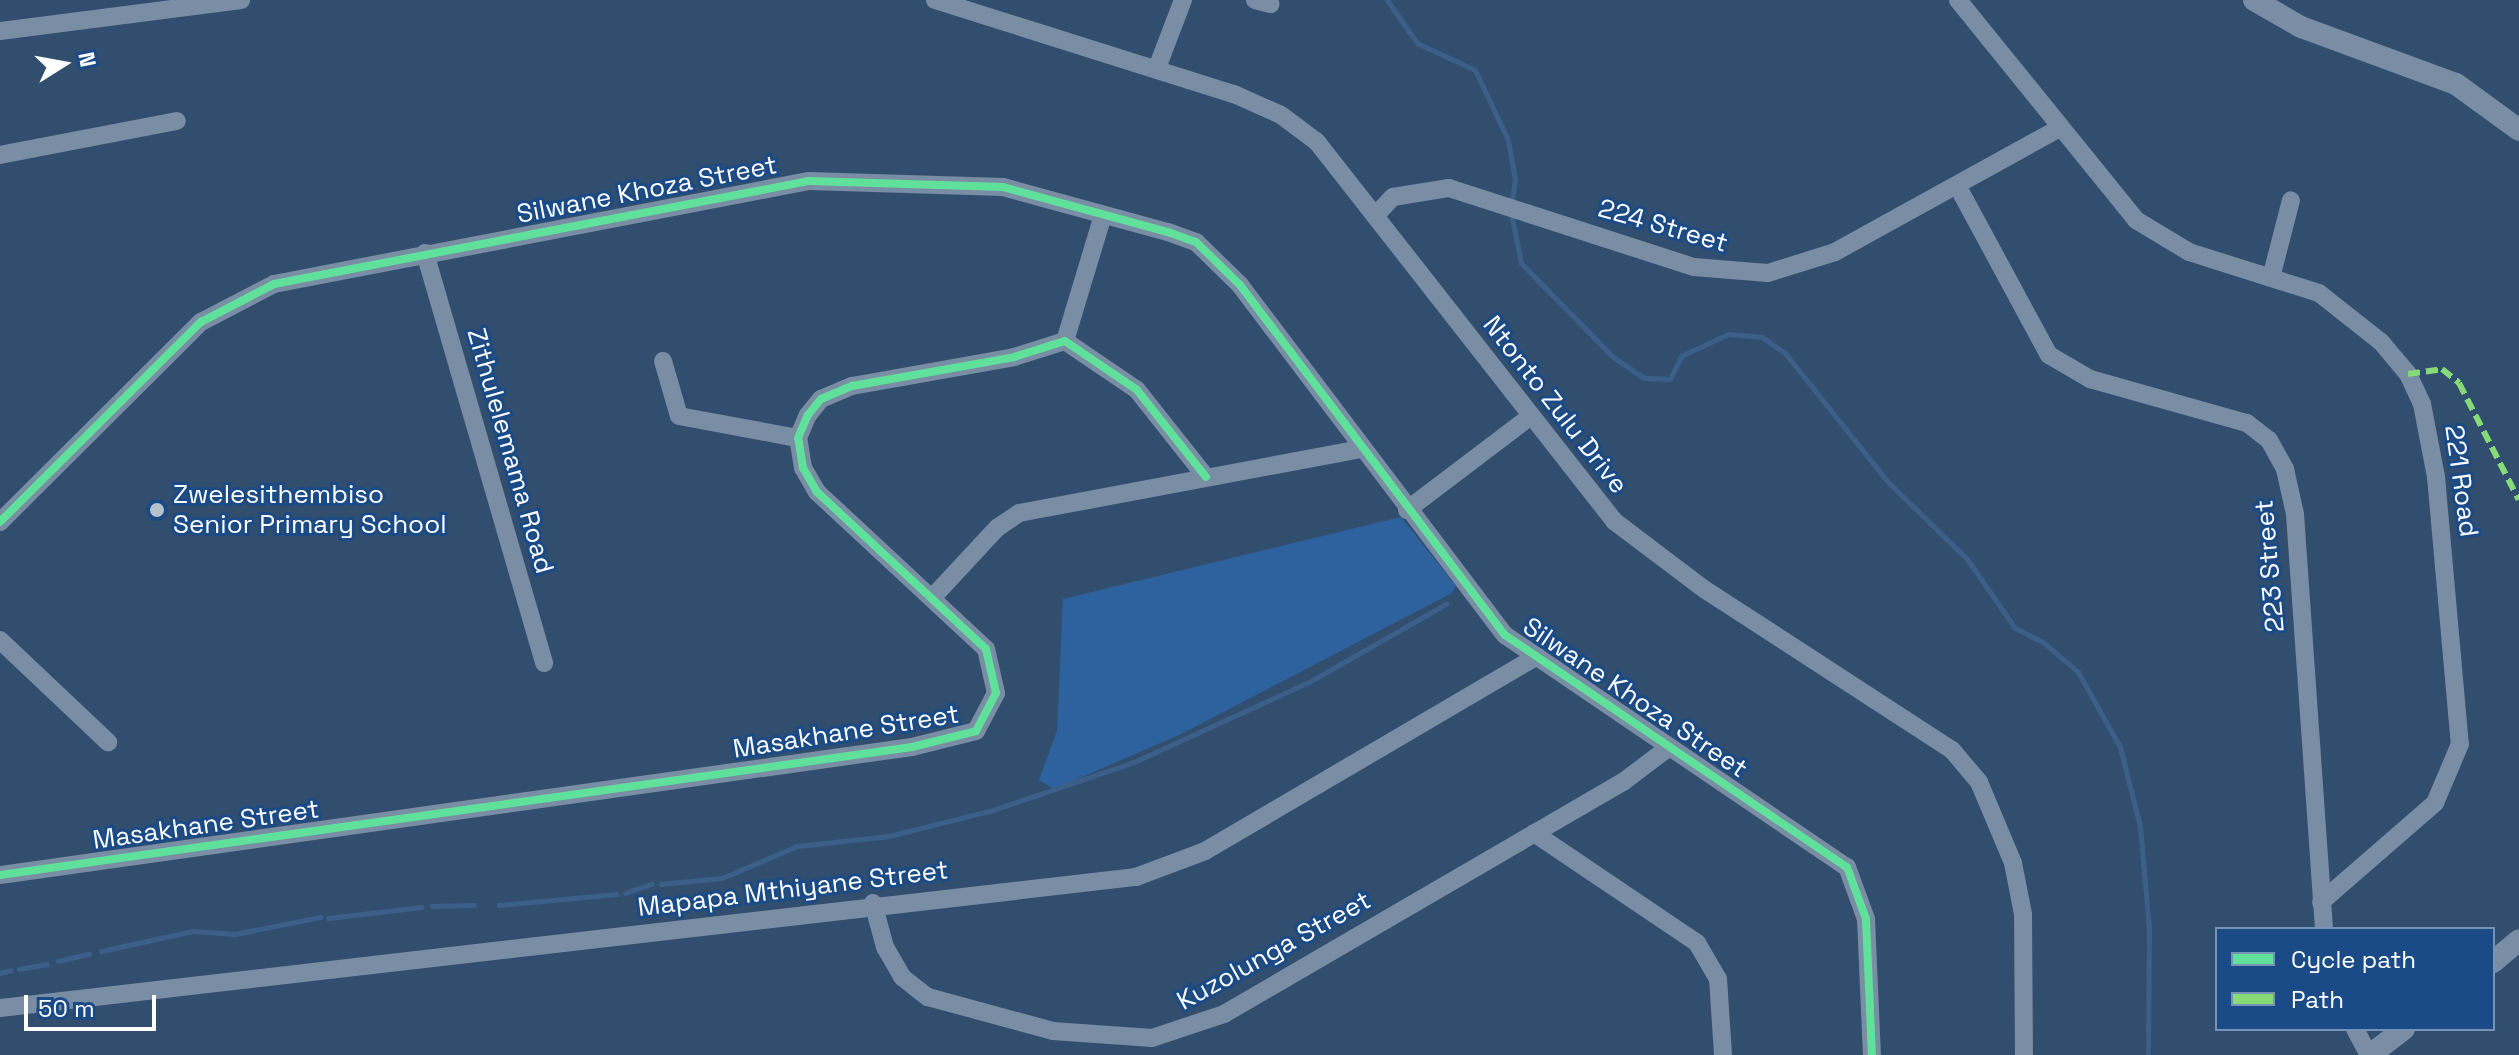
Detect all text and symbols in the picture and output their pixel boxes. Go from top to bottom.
north arrow [24,24,104,104]
text: N [72,50,103,69]
street label: Silwane Khoza Street [514,149,780,231]
street label: 224 Street [1595,193,1731,259]
street label: Ntonto Zulu Drive [1476,310,1634,500]
street label: Zithulelemama Road [460,325,560,577]
street label: 221 Road [2438,423,2484,539]
place label: Zwelesithembiso Senior Primary School [173,479,447,540]
street label: 223 Street [2249,498,2291,634]
marker: Zwelesithembiso Senior Primary School [148,501,166,519]
street label: Silwane Khoza Street [1517,611,1753,785]
street label: Masakhane Street [731,699,961,765]
street label: Masakhane Street [91,794,321,856]
street label: Mapapa Mthiyane Street [636,854,950,924]
street label: Kuzolunga Street [1172,885,1376,1017]
legend [2215,927,2495,1031]
text: Cycle path [2291,944,2416,975]
scale bar [28,979,160,1029]
text: Path [2291,984,2344,1015]
text: 50 m [38,993,95,1024]

